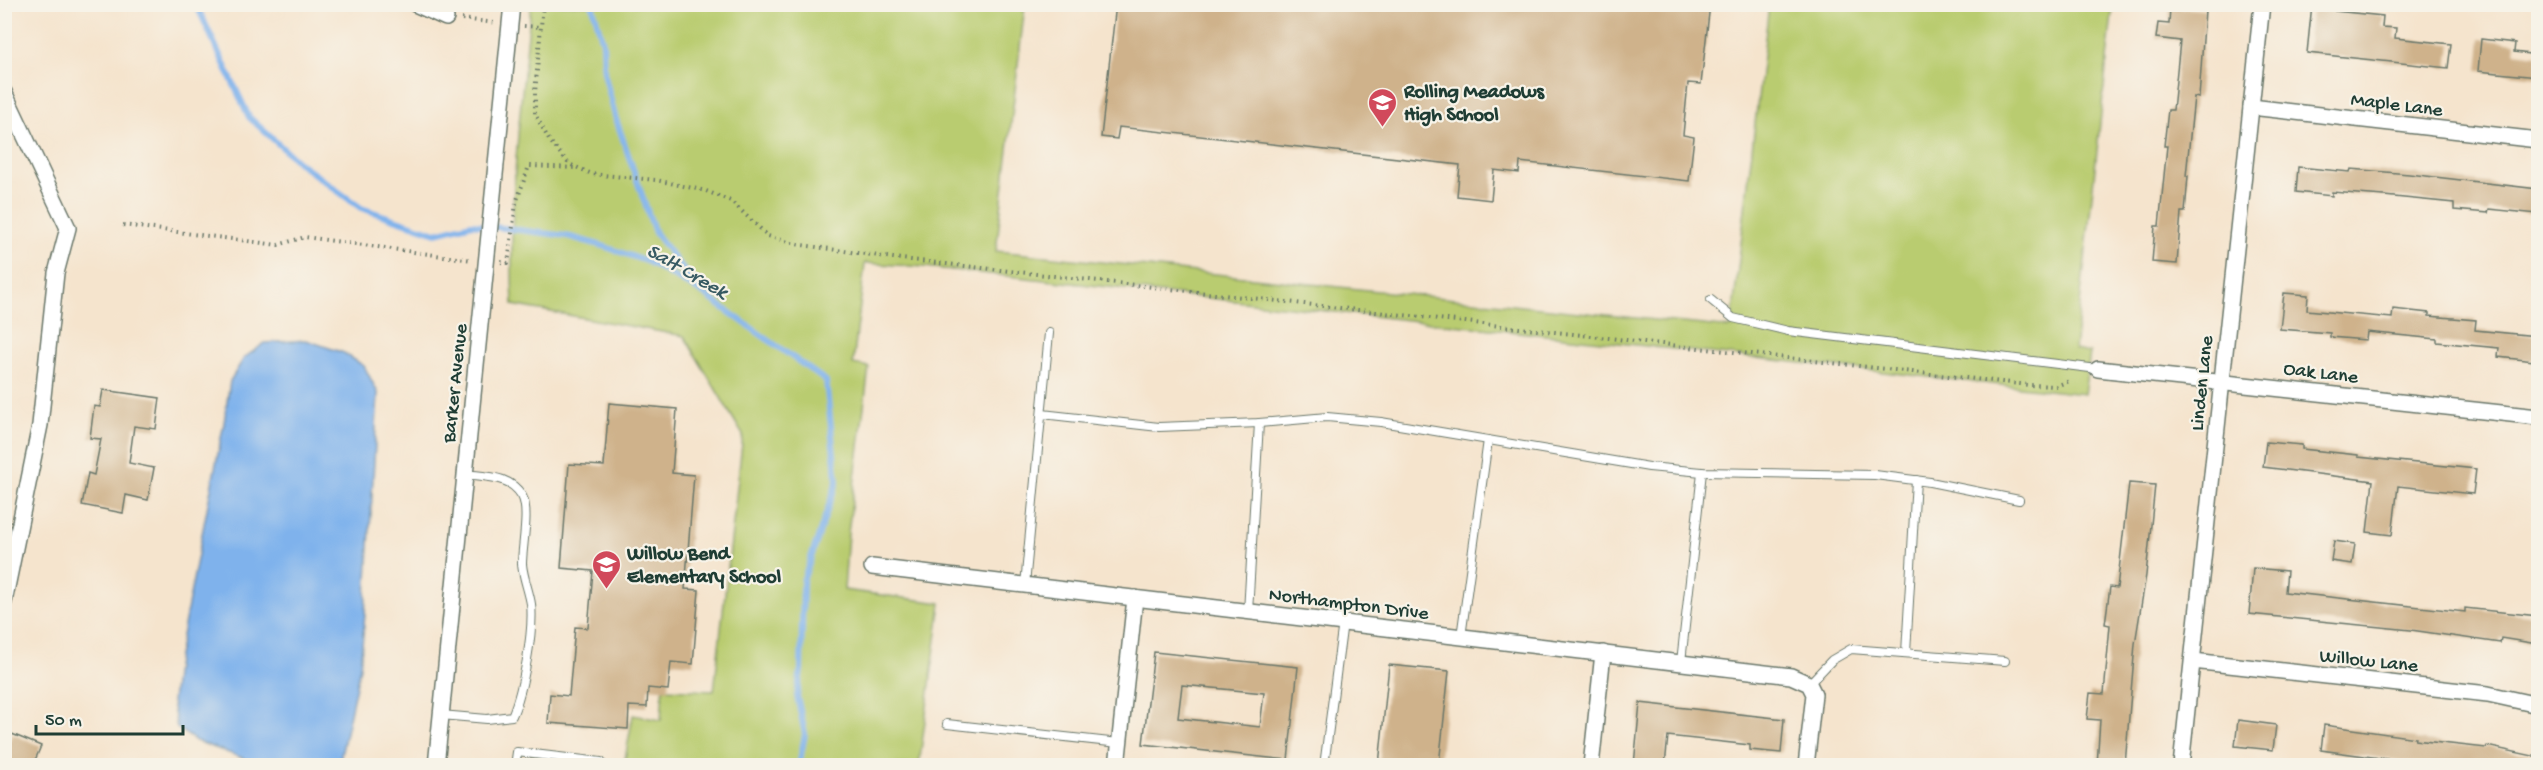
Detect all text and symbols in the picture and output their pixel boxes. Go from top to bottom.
place label: Rolling Meadows High School [1403,82,1546,128]
school or university icon: Rolling Meadows High School [1367,86,1399,128]
street label: Maple Lane [2349,89,2445,124]
water label: Salt Creek [641,240,734,308]
street label: Barker Avenue [439,322,474,445]
street label: Linden Lane [2187,334,2220,432]
street label: Oak Lane [2282,358,2360,391]
place label: Willow Bend Elementary School [626,544,782,590]
school or university icon: Willow Bend Elementary School [590,548,622,590]
street label: Northampton Drive [1267,584,1431,627]
street label: Willow Lane [2318,646,2420,679]
scale bar [36,698,183,736]
text: 50 m [45,711,82,732]

